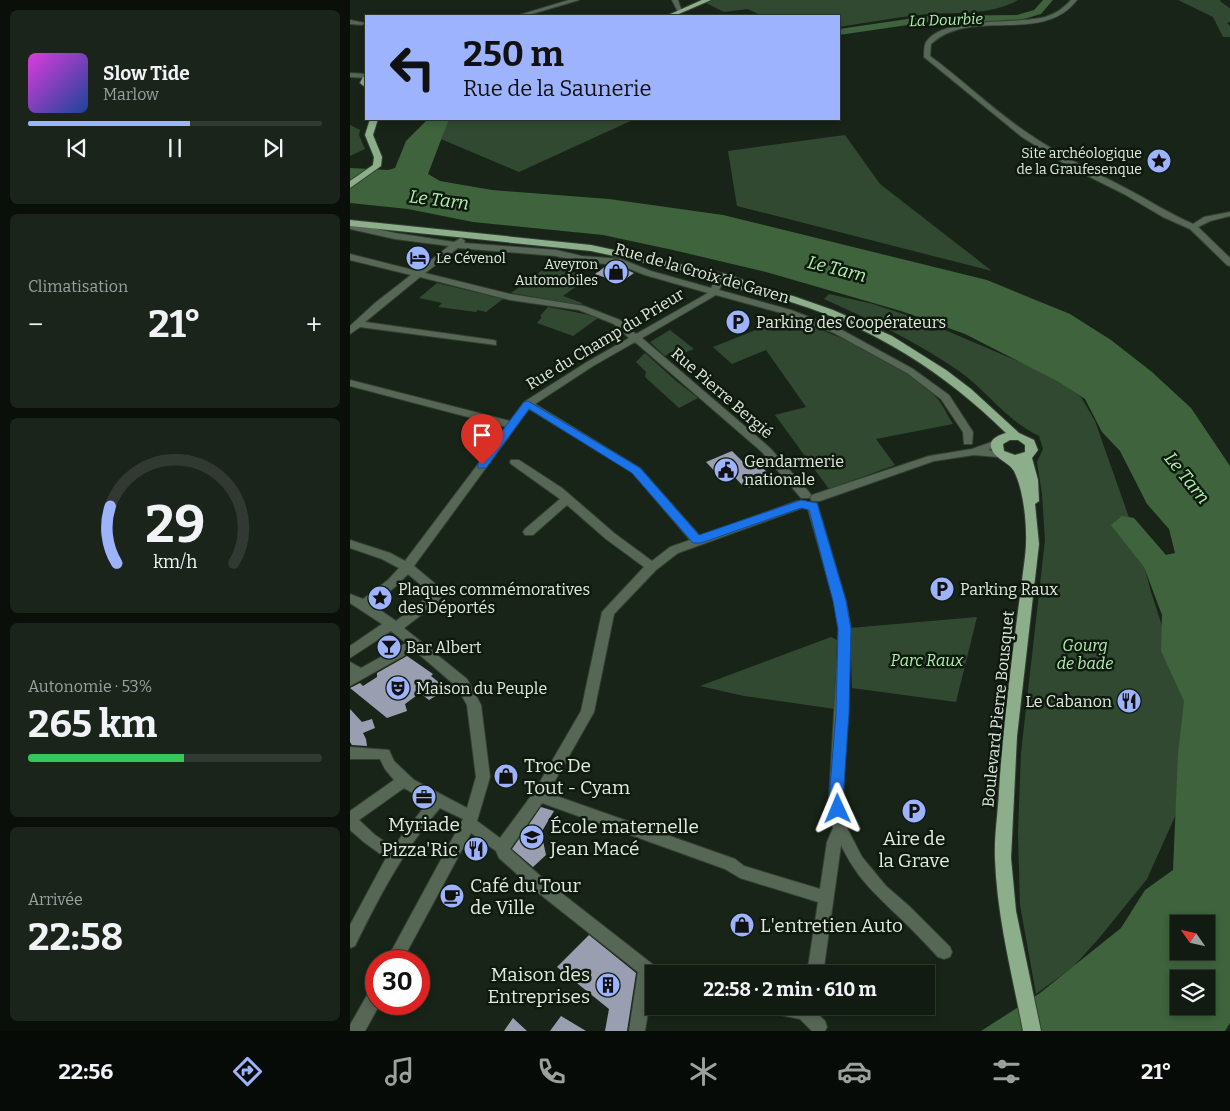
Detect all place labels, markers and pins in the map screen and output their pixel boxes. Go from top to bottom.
place label: Site archéologique de la Graufesenque [1016,145,1142,178]
place icon: Site archéologique de la Graufesenque [1146,148,1172,174]
hotel icon: Le Cévenol [405,245,431,271]
place label: Le Cévenol [436,250,506,267]
place label: Aveyron Automobiles [515,256,598,289]
shop icon: Aveyron Automobiles [603,259,629,285]
parking icon: Parking des Coopérateurs [725,309,751,335]
place label: Parking des Coopérateurs [756,313,946,332]
pin [461,414,503,465]
place label: Gendarmerie nationale [744,452,844,489]
public building icon: Gendarmerie nationale [713,457,739,483]
parking icon: Parking Raux [929,576,955,602]
place label: Plaques commémoratives des Déportés [398,580,590,617]
place label: Parking Raux [960,580,1058,599]
place icon: Plaques commémoratives des Déportés [367,585,393,611]
bar icon: Bar Albert [376,634,402,660]
place label: Bar Albert [406,638,482,657]
theatre icon: Maison du Peuple [385,675,411,701]
place label: Maison du Peuple [416,679,547,698]
restaurant icon: Le Cabanon [1116,688,1142,714]
place label: Le Cabanon [1025,692,1112,711]
place label: Troc De Tout - Cyam [524,754,630,799]
shop icon: Troc De Tout - Cyam [493,763,519,789]
office icon: Myriade [411,784,437,810]
parking icon: Aire de la Grave [901,798,927,824]
place label: Myriade [388,813,460,836]
place label: École maternelle Jean Macé [549,815,699,860]
school or university icon: École maternelle Jean Macé [519,824,545,850]
place label: Aire de la Grave [878,827,950,872]
restaurant icon: Pizza'Ric [463,836,489,862]
place label: Pizza'Ric [381,838,458,861]
place label: Café du Tour de Ville [470,874,582,919]
cafe icon: Café du Tour de Ville [439,883,465,909]
shop icon: L'entretien Auto [729,912,755,938]
place label: L'entretien Auto [760,914,903,937]
place label: Maison des Entreprises [487,963,590,1008]
building icon: Maison des Entreprises [595,972,621,998]

